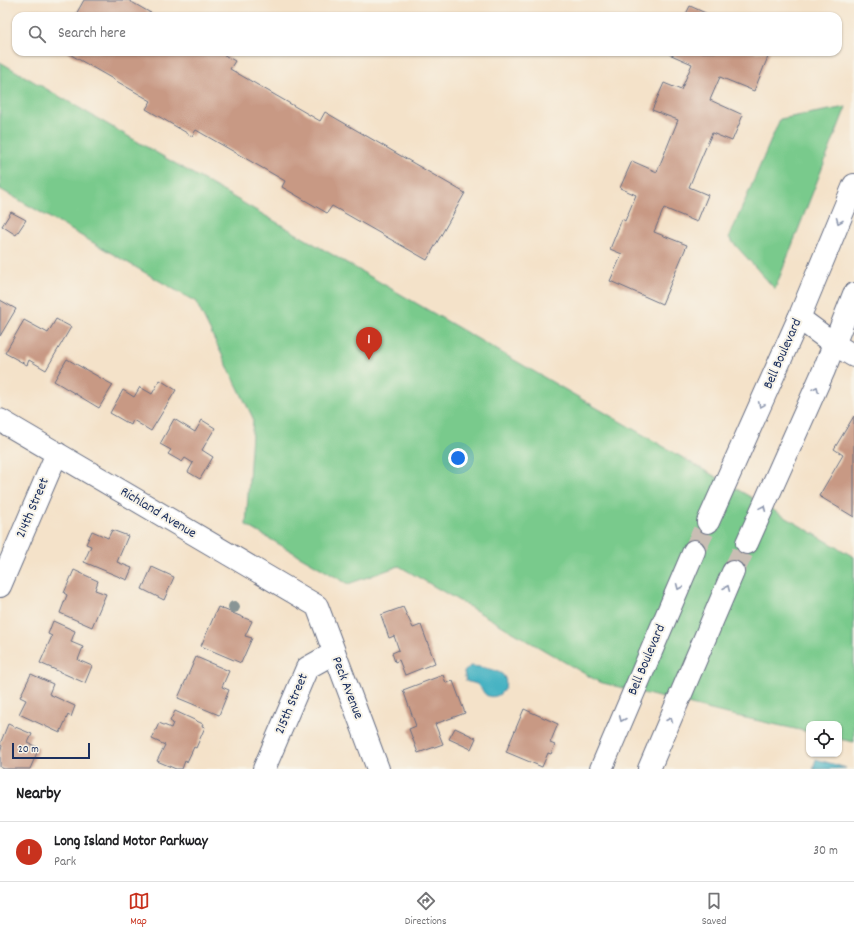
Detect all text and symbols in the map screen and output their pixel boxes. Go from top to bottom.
search box [12,12,842,56]
icon: search [26,23,48,45]
text: Search here [58,23,126,45]
one-way arrow [836,217,844,224]
street label: Bell Boulevard [759,316,807,392]
pin: 1 [356,327,382,360]
one-way arrow [811,385,819,392]
one-way arrow [758,400,766,408]
your location [448,448,468,468]
street label: 214th Street [11,475,55,541]
street label: Richland Avenue [116,482,200,544]
one-way arrow [758,504,766,512]
one-way arrow [676,582,684,590]
one-way arrow [722,585,730,592]
street label: Bell Boulevard [623,621,671,699]
street label: Peck Avenue [326,654,368,722]
street label: 215th Street [270,670,314,738]
one-way arrow [619,715,627,722]
one-way arrow [665,717,673,725]
map controls [806,721,842,757]
button: locate [806,721,842,757]
scale bar [12,741,90,760]
text: 20 m [18,742,39,758]
text: Nearby [16,783,60,807]
text: Long Island Motor Parkway [54,831,208,853]
text: 1 [28,842,30,861]
text: 30 m [813,842,838,861]
text: Park [54,853,76,872]
tab: Map [128,890,150,930]
tab: Directions [405,890,447,930]
tab: Saved [702,890,726,930]

